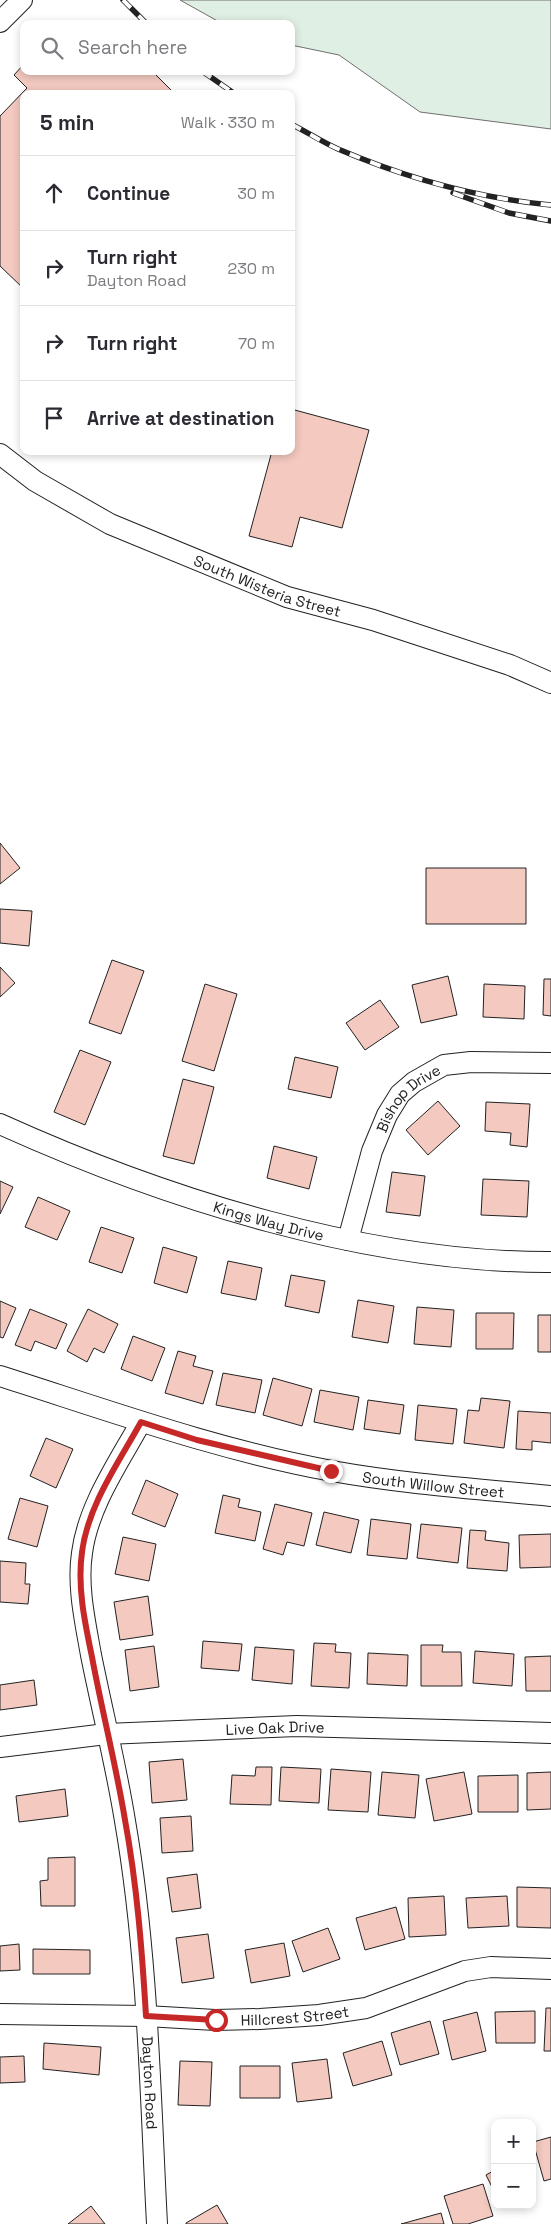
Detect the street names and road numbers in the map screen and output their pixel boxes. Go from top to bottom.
street label: South Wisteria Street [191,550,343,621]
street label: Bishop Drive [371,1060,444,1135]
street label: Kings Way Drive [211,1196,326,1244]
street label: South Willow Street [361,1467,505,1501]
street label: Live Oak Drive [225,1716,325,1738]
street label: Hillcrest Street [240,2001,350,2029]
street label: Dayton Road [138,2035,162,2130]

